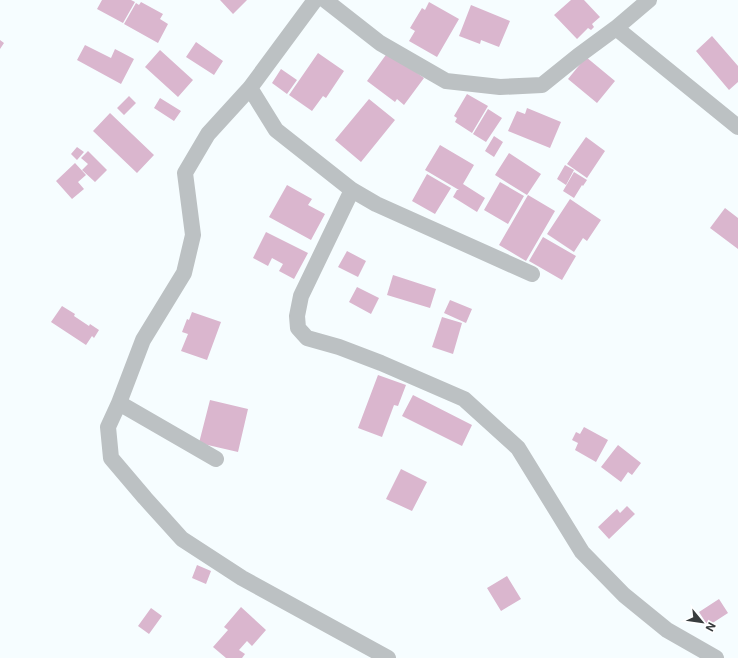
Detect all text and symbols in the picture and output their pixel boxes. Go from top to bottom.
north arrow [682,602,722,642]
text: N [703,620,719,634]

